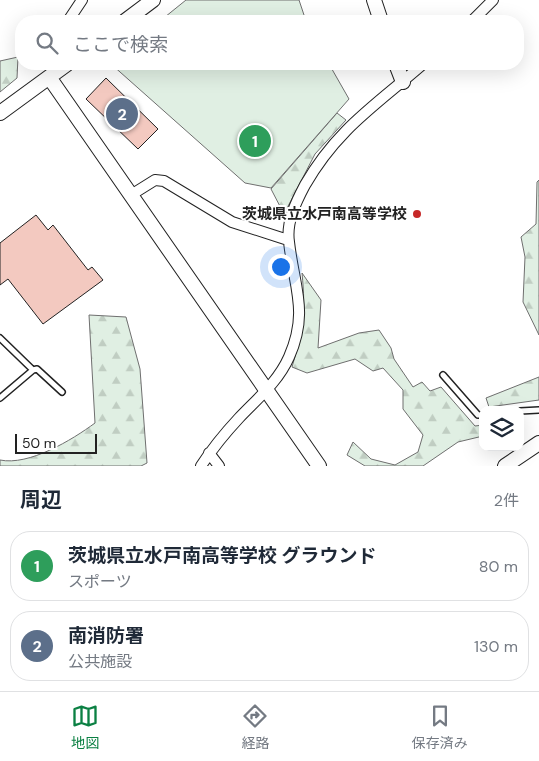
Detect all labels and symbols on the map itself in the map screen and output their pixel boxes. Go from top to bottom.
pin: 2 [106,95,138,133]
pin: 1 [239,122,271,160]
place label: 茨城県立水戸南高等学校 [242,204,407,224]
marker: 茨城県立水戸南高等学校 [411,208,423,220]
your location [268,254,294,280]
scale bar [15,431,98,454]

